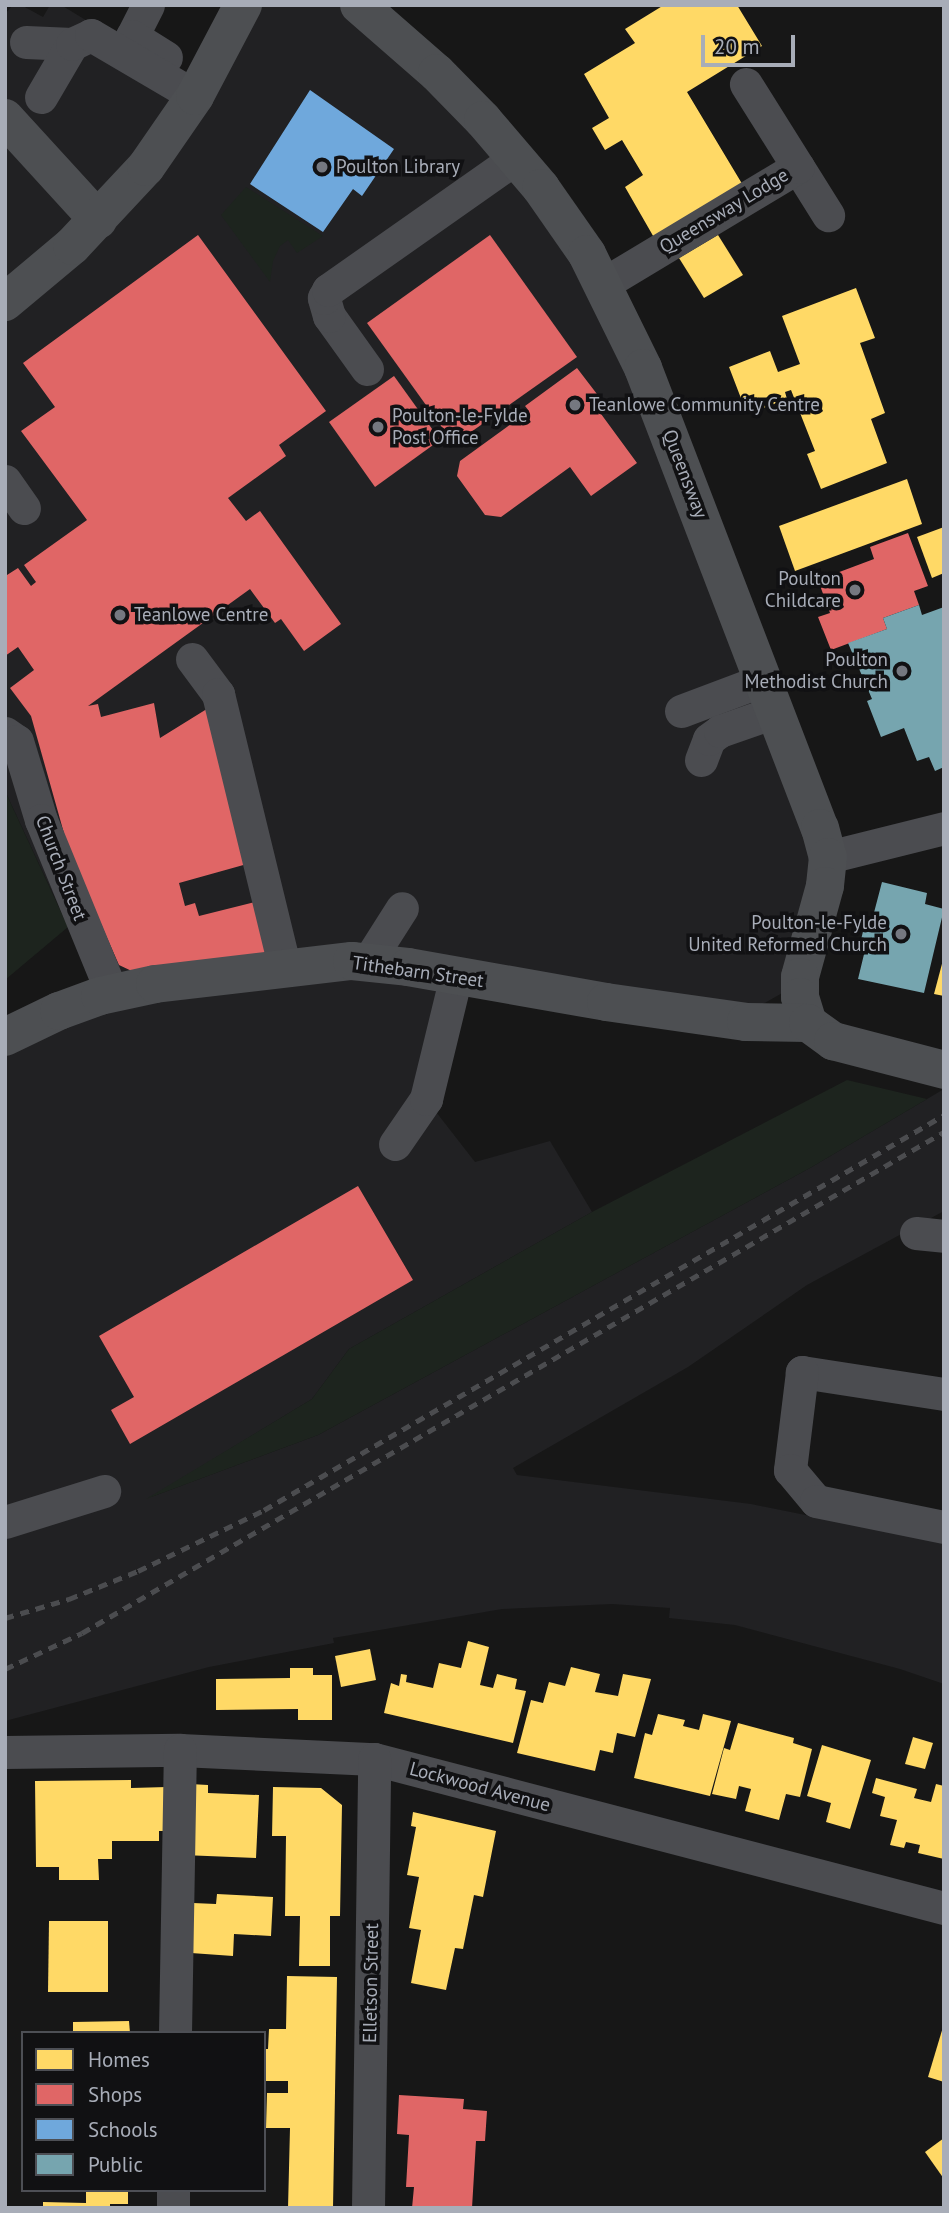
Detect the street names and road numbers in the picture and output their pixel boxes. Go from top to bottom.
street label: Queensway Lodge [655,163,793,259]
street label: Queensway [658,427,712,521]
street label: Church Street [31,812,91,924]
street label: Tithebarn Street [351,952,485,992]
street label: Lockwood Avenue [407,1757,553,1817]
street label: Elletson Street [359,1923,383,2043]

